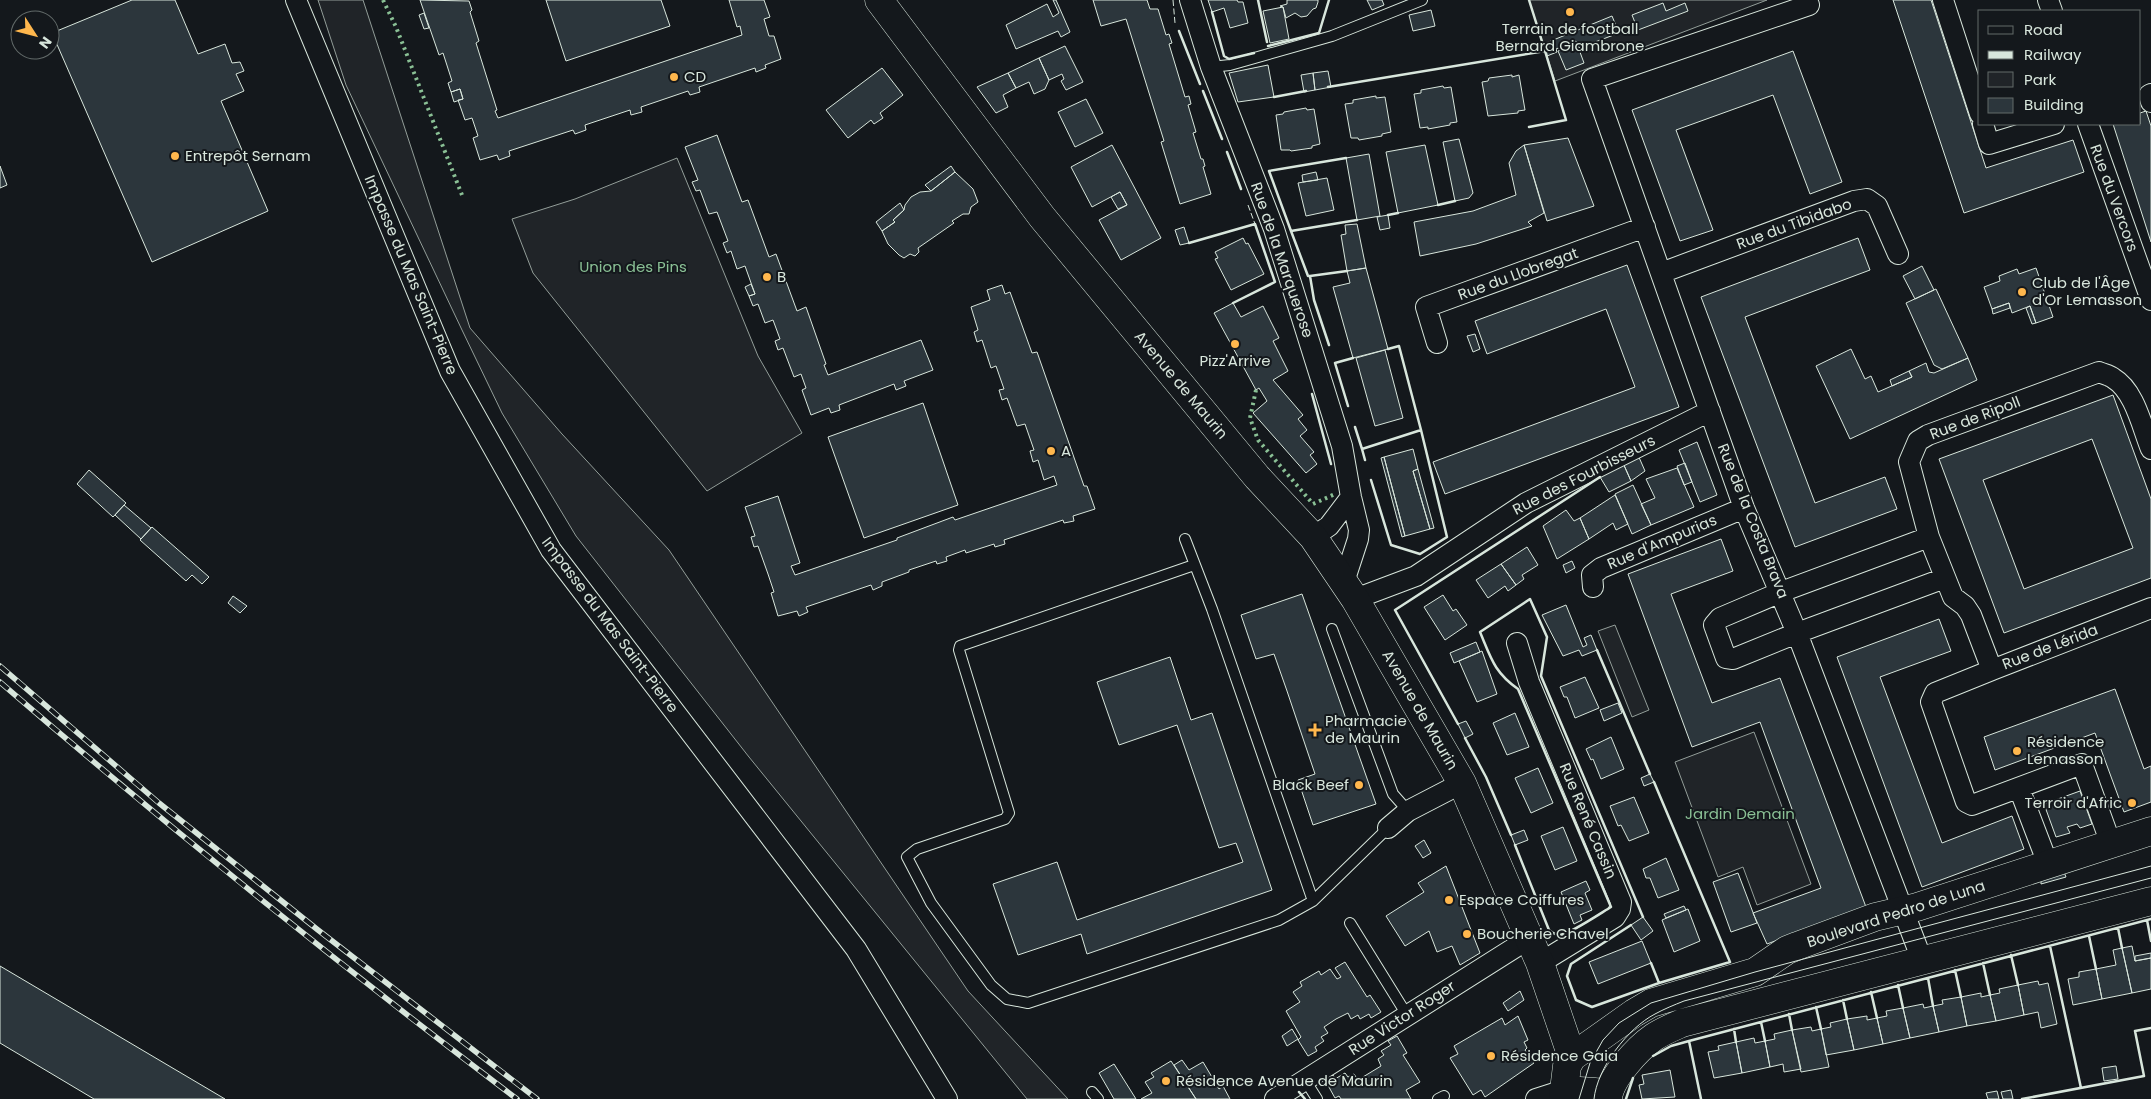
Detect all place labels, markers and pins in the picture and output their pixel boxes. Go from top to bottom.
marker: Terrain de football Bernard Giambrone [1564,6,1576,18]
place label: Terrain de football Bernard Giambrone [1496,18,1644,56]
place label: CD [684,66,706,87]
marker: CD [668,71,680,83]
place label: Entrepôt Sernam [185,145,311,166]
marker: Entrepôt Sernam [169,150,181,162]
place label: B [777,266,786,287]
marker: B [761,271,773,283]
place label: Club de l'Âge d'Or Lemasson [2032,272,2142,310]
marker: Club de l'Âge d'Or Lemasson [2016,286,2028,298]
marker: Pizz'Arrive [1229,338,1241,350]
place label: Pizz'Arrive [1199,350,1271,371]
place label: A [1061,440,1071,461]
marker: A [1045,445,1057,457]
place label: Pharmacie de Maurin [1325,710,1407,748]
marker: Pharmacie de Maurin [1309,724,1321,736]
place label: Résidence Lemasson [2027,731,2104,769]
marker: Résidence Lemasson [2011,745,2023,757]
place label: Black Beef [1272,774,1349,795]
marker: Black Beef [1353,779,1365,791]
place label: Terroir d'Afric [2025,792,2122,813]
marker: Terroir d'Afric [2126,797,2138,809]
place label: Espace Coiffures [1459,889,1584,910]
marker: Espace Coiffures [1443,894,1455,906]
place label: Boucherie Chavel [1477,923,1609,944]
marker: Boucherie Chavel [1461,928,1473,940]
place label: Résidence Gaia [1501,1045,1618,1066]
marker: Résidence Gaia [1485,1050,1497,1062]
place label: Résidence Avenue de Maurin [1176,1070,1393,1091]
marker: Résidence Avenue de Maurin [1160,1075,1172,1087]

